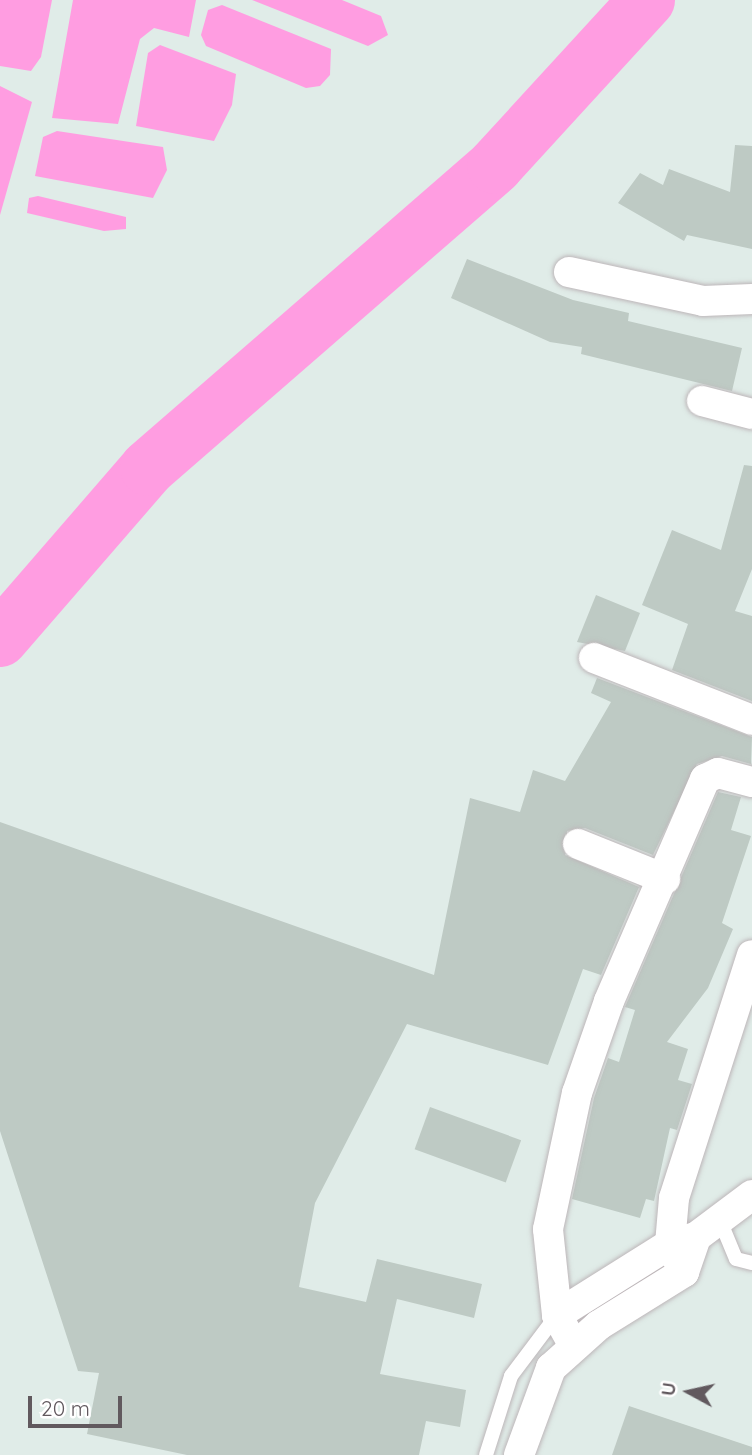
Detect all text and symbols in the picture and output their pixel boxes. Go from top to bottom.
north arrow [654,1357,724,1427]
text: U [655,1381,681,1397]
scale bar [32,1382,126,1426]
text: 20 m [41,1395,90,1421]

